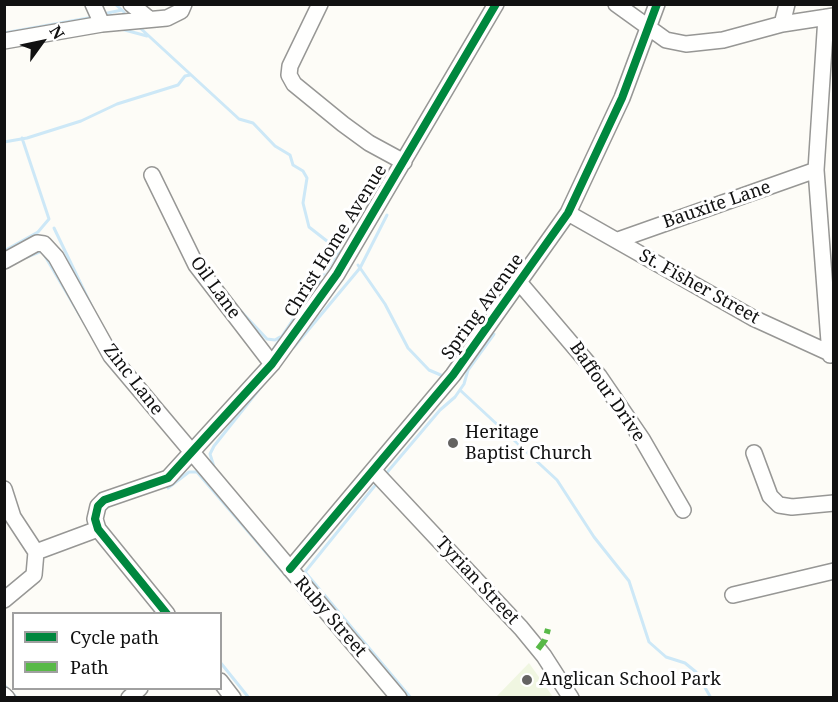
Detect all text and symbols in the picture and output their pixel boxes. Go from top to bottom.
north arrow [12,12,72,72]
text: N [44,21,70,43]
street label: Christ Home Avenue [280,161,392,321]
street label: Bauxite Lane [660,176,774,234]
street label: St. Fisher Street [635,245,763,329]
street label: Spring Avenue [437,250,529,364]
street label: Oil Lane [185,253,245,323]
street label: Baffour Drive [565,338,649,446]
street label: Zinc Lane [99,340,167,420]
place label: Heritage Baptist Church [465,422,592,464]
marker: Heritage Baptist Church [446,436,460,450]
street label: Tyrian Street [431,533,523,629]
street label: Ruby Street [289,573,371,661]
legend [12,612,222,690]
text: Cycle path [70,625,159,649]
text: Path [70,655,109,679]
place label: Anglican School Park [539,669,721,691]
marker: Anglican School Park [520,673,534,687]

